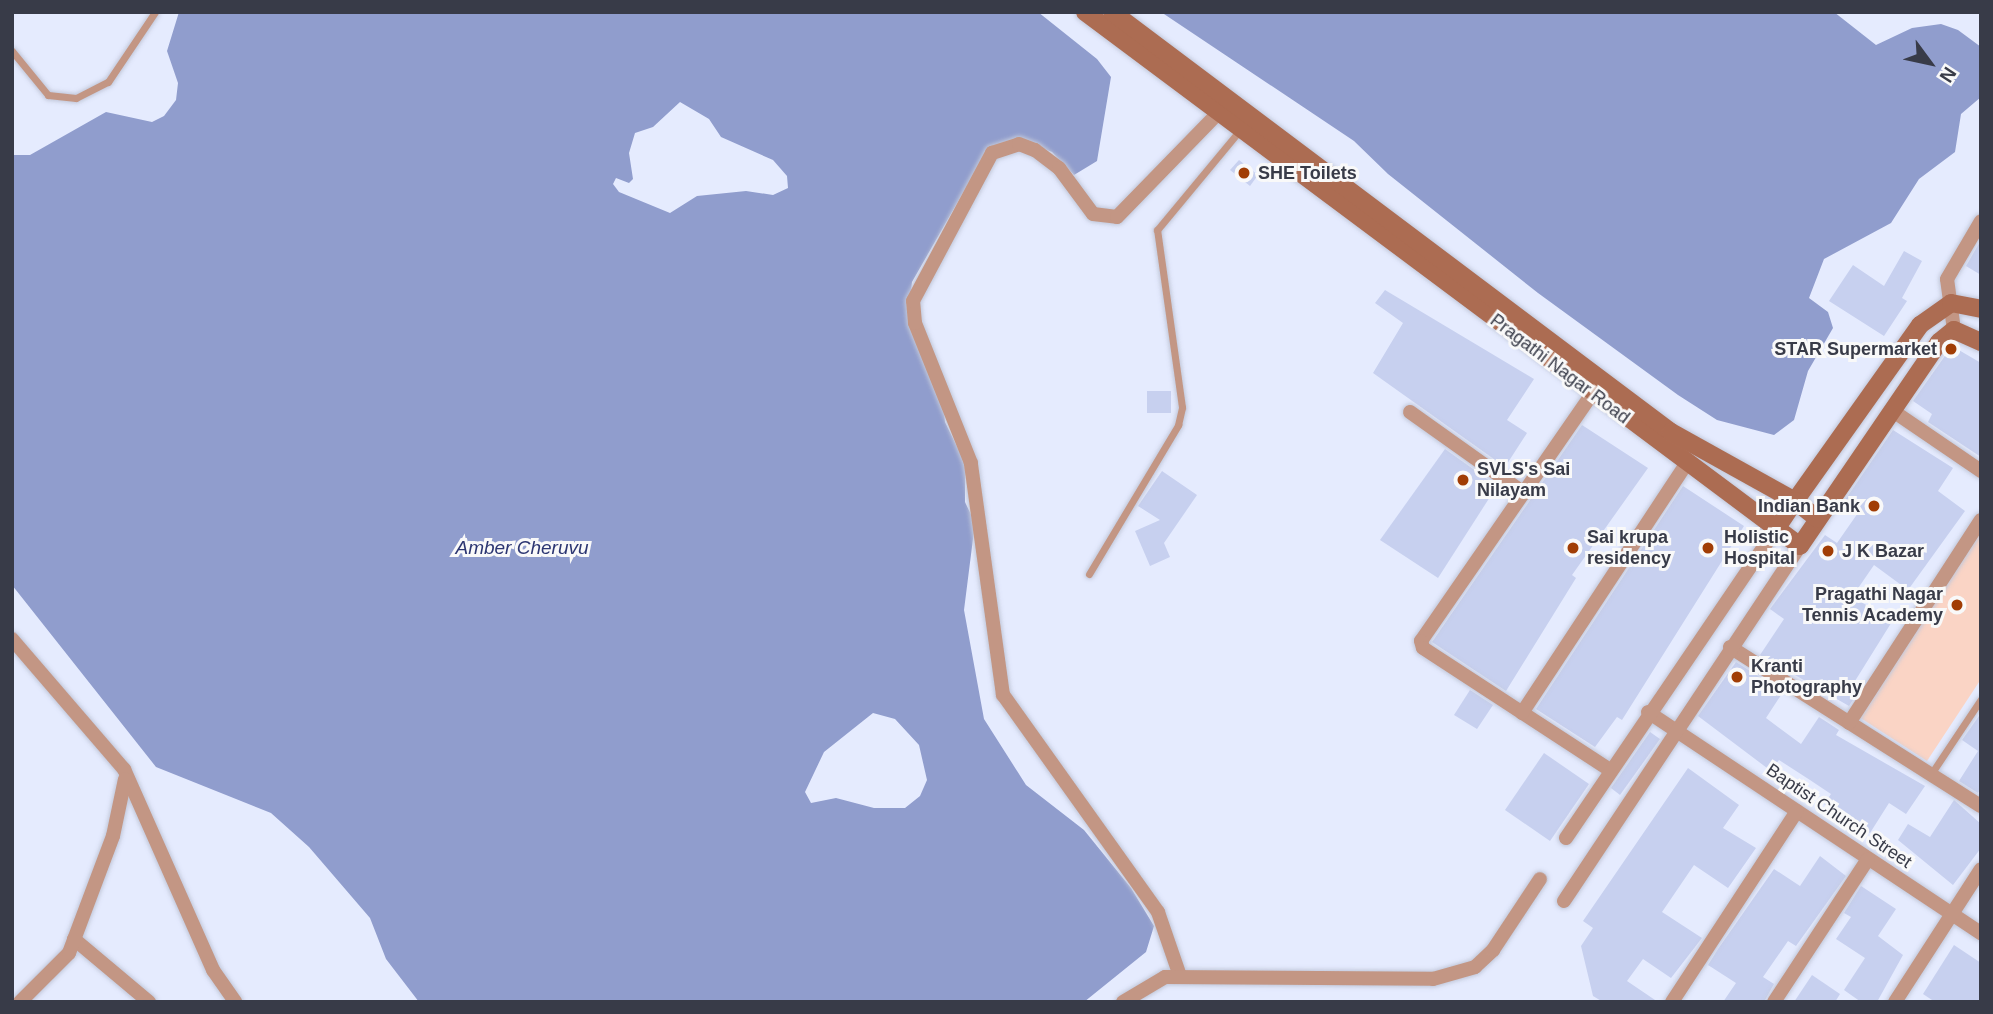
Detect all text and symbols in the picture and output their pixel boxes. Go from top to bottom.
north arrow [1895,28,1965,98]
text: N [1935,63,1961,86]
place label: SHE Toilets [1258,162,1357,184]
marker: SHE Toilets [1236,165,1252,181]
street label: Pragathi Nagar Road [1486,309,1634,429]
place label: STAR Supermarket [1774,338,1937,360]
marker: STAR Supermarket [1943,341,1959,357]
place label: SVLS's Sai Nilayam [1477,459,1570,502]
marker: SVLS's Sai Nilayam [1455,472,1471,488]
place label: Indian Bank [1758,495,1860,517]
marker: Indian Bank [1866,498,1882,514]
place label: Sai krupa residency [1587,527,1671,570]
place label: Holistic Hospital [1724,527,1795,570]
water label: Amber Cheruvu [455,537,589,559]
marker: Holistic Hospital [1698,538,1718,558]
marker: Sai krupa residency [1565,540,1581,556]
place label: J K Bazar [1842,540,1924,562]
marker: J K Bazar [1820,543,1836,559]
place label: Pragathi Nagar Tennis Academy [1801,584,1943,626]
marker: Pragathi Nagar Tennis Academy [1949,597,1965,613]
place label: Kranti Photography [1751,656,1862,698]
marker: Kranti Photography [1729,669,1745,685]
street label: Baptist Church Street [1762,759,1916,873]

